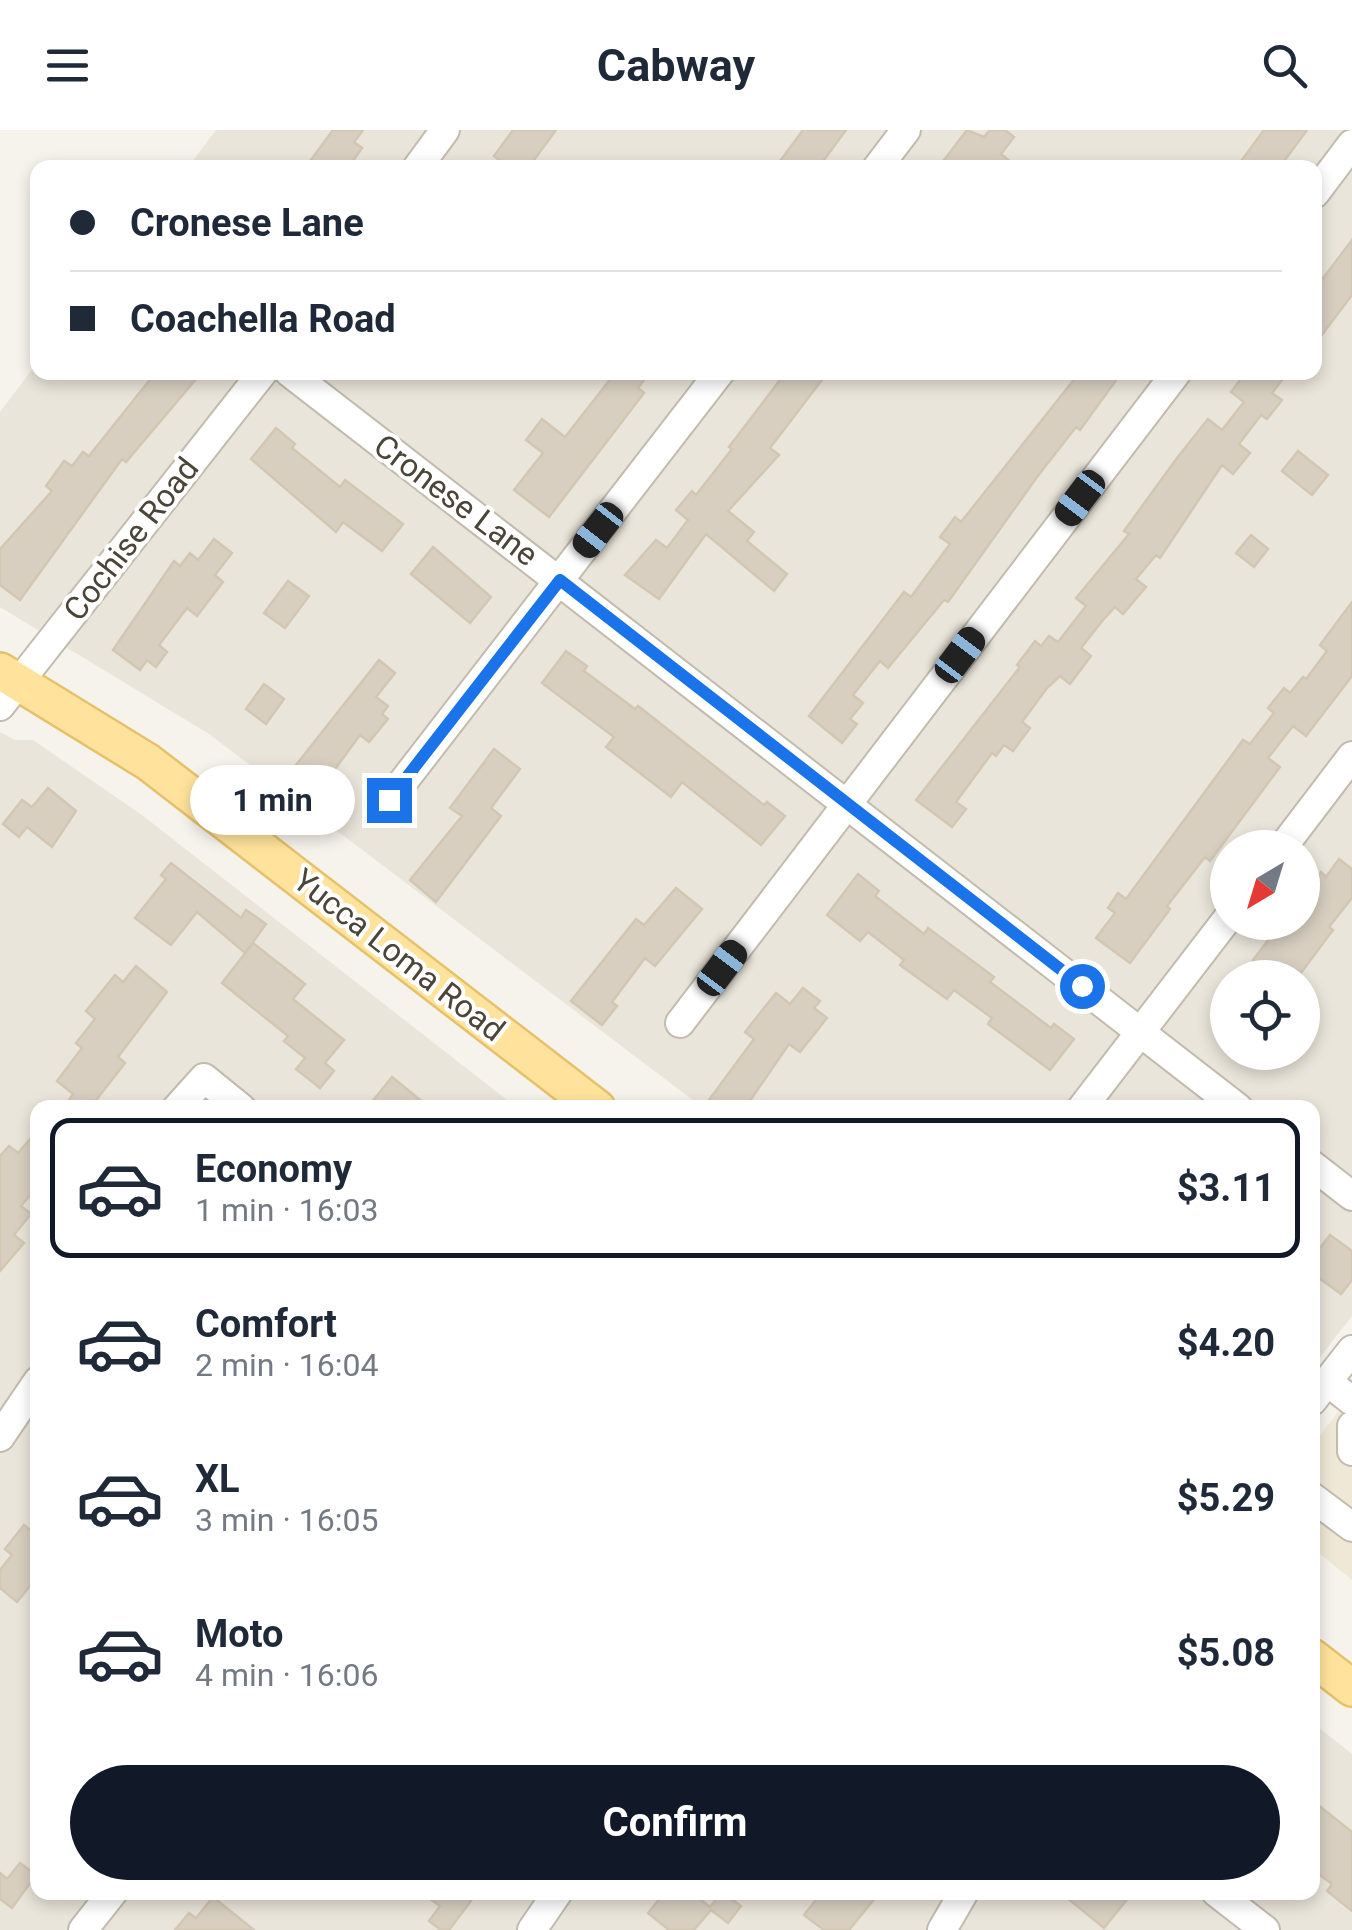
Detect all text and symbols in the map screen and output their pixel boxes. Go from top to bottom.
icon: menu [40,38,95,93]
icon: search [1257,38,1312,93]
text: Cabway [597,39,755,92]
text: Cronese Lane [130,201,364,245]
text: Coachella Road [130,297,396,341]
street label: Cronese Lane [367,426,545,574]
street label: Cochise Road [56,450,206,628]
car [1050,465,1110,531]
car [568,497,628,563]
car [930,622,990,688]
callout: 1 min [189,765,354,835]
route end [367,778,412,823]
text: 1 min [232,781,313,819]
north arrow [1210,830,1320,940]
map controls [1210,830,1320,1070]
street label: Yucca Loma Road [286,861,512,1049]
car [692,935,752,1001]
button: locate [1210,960,1320,1070]
route start [1060,964,1105,1009]
icon: car [75,1143,165,1233]
text: Economy [195,1147,352,1191]
text: $3.11 [1177,1166,1275,1210]
text: 1 min · 16:03 [195,1191,378,1229]
icon: car [75,1298,165,1388]
text: Comfort [195,1302,337,1346]
text: $4.20 [1177,1321,1275,1365]
text: 2 min · 16:04 [195,1346,378,1384]
icon: car [75,1453,165,1543]
text: XL [195,1457,240,1501]
text: $5.29 [1177,1476,1275,1520]
text: 3 min · 16:05 [195,1501,378,1539]
icon: car [75,1608,165,1698]
text: Moto [195,1612,284,1656]
text: $5.08 [1177,1631,1275,1675]
text: 4 min · 16:06 [195,1656,378,1694]
button: Confirm [70,1765,1280,1880]

